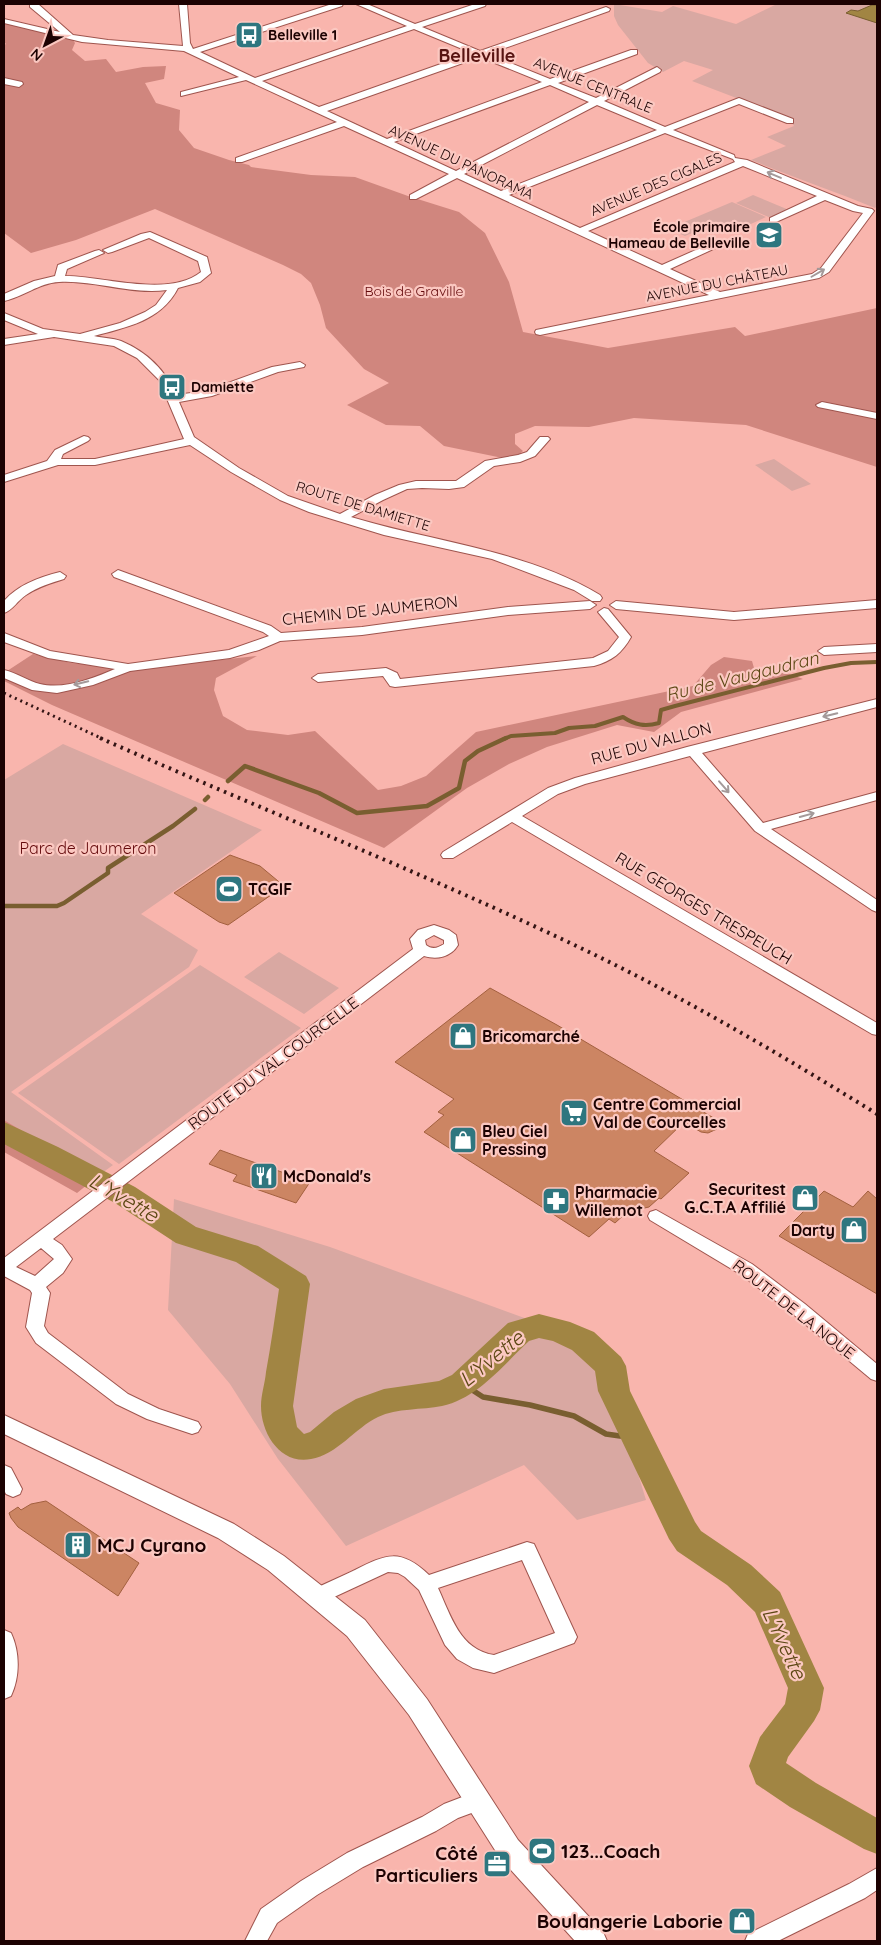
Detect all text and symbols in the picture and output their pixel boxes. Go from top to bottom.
north arrow [20,20,70,70]
bus stop icon: Belleville 1 [234,20,264,50]
place label: Belleville 1 [268,26,337,44]
district label: Belleville [439,44,516,67]
text: N [27,45,46,65]
street label: AVENUE CENTRALE [531,53,655,117]
street label: AVENUE DU PANORAMA [386,121,536,203]
street label: AVENUE DES CIGALES [587,148,725,220]
one-way arrow [767,170,782,179]
place label: École primaire Hameau de Belleville [608,218,750,252]
school or university icon: École primaire Hameau de Belleville [754,220,784,250]
street label: AVENUE DU CHÂTEAU [644,260,790,306]
one-way arrow [811,268,826,278]
park label: Bois de Graville [364,282,464,300]
bus stop icon: Damiette [157,372,187,402]
place label: Damiette [191,378,254,396]
street label: ROUTE DE DAMIETTE [294,477,432,535]
street label: CHEMIN DE JAUMERON [281,591,459,629]
water label: Ru de Vaugaudran [663,646,821,706]
one-way arrow [74,679,90,688]
one-way arrow [822,711,838,720]
street label: RUE DU VALLON [589,717,713,769]
one-way arrow [718,780,730,793]
one-way arrow [798,809,814,819]
park label: Parc de Jaumeron [20,838,156,858]
street label: RUE GEORGES TRESPEUCH [612,847,796,969]
sports icon: TCGIF [214,874,244,904]
place label: TCGIF [248,879,292,899]
street label: ROUTE DU VAL COURCELLE [184,992,362,1134]
shop icon: Bricomarché [448,1021,478,1051]
place label: Bricomarché [482,1026,580,1046]
place label: Centre Commercial Val de Courcelles [593,1094,741,1132]
supermarket icon: Centre Commercial Val de Courcelles [559,1098,589,1128]
place label: Bleu Ciel Pressing [482,1121,547,1159]
shop icon: Bleu Ciel Pressing [448,1125,478,1155]
restaurant icon: McDonald's [249,1161,279,1191]
place label: McDonald's [283,1166,371,1186]
water label: L'Yvette [85,1167,164,1228]
place label: Securitest G.C.T.A Affilié [684,1179,786,1217]
place label: Pharmacie Willemot [575,1182,657,1220]
shop icon: Securitest G.C.T.A Affilié [790,1183,820,1213]
pharmacy icon: Pharmacie Willemot [541,1186,571,1216]
shop icon: Darty [839,1215,869,1245]
place label: Darty [791,1220,835,1240]
street label: ROUTE DE LA NOUE [729,1255,859,1363]
water label: L'Yvette [453,1323,529,1392]
building icon: MCJ Cyrano [63,1530,93,1560]
place label: MCJ Cyrano [97,1533,207,1557]
water label: L'Yvette [757,1603,813,1684]
sports icon: 123...Coach [527,1836,557,1866]
place label: 123...Coach [561,1839,660,1863]
place label: Côté Particuliers [375,1841,478,1887]
office icon: Côté Particuliers [482,1849,512,1879]
shop icon: Boulangerie Laborie [727,1906,757,1936]
place label: Boulangerie Laborie [537,1909,723,1933]

